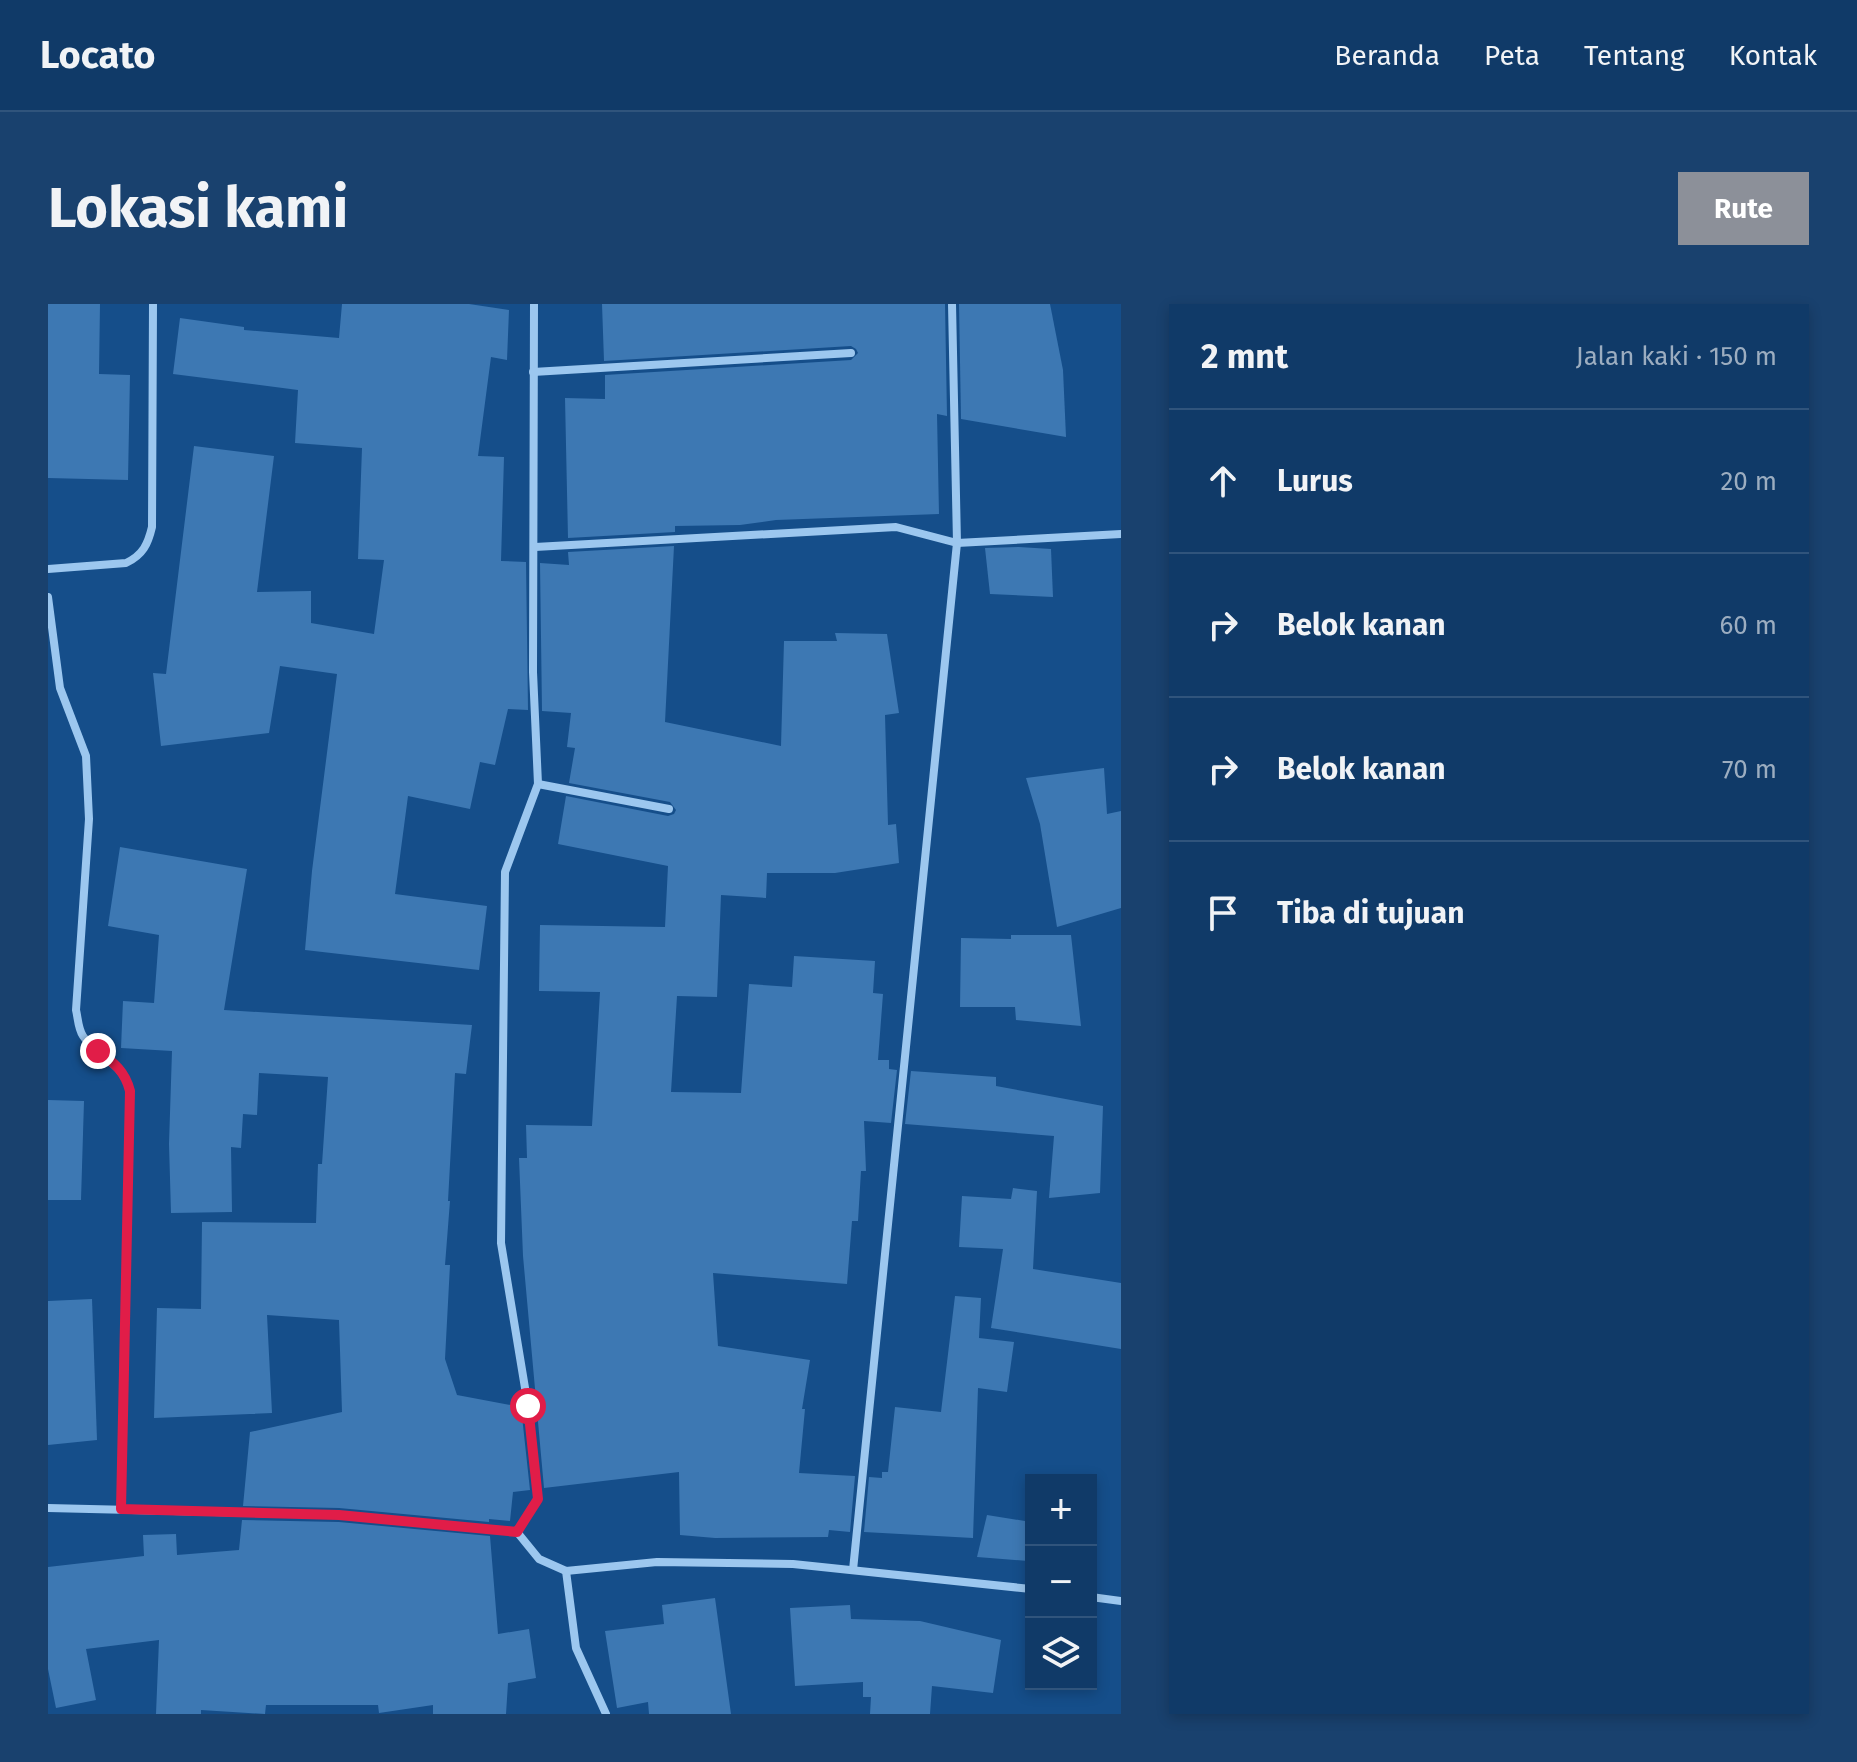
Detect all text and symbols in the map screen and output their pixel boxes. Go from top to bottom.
text: Locato [40,32,156,78]
text: Beranda [1334,39,1440,72]
text: Peta [1484,39,1540,72]
text: Tentang [1584,39,1685,72]
text: Kontak [1729,39,1817,72]
button: Rute [1678,172,1809,245]
text: Lokasi kami [48,175,348,242]
text: 2 mnt [1201,336,1288,377]
text: Jalan kaki · 150 m [1576,341,1777,372]
icon: ahead [1201,459,1245,503]
text: Lurus [1277,463,1353,499]
text: 20 m [1720,466,1777,497]
icon: right [1201,603,1245,647]
text: Belok kanan [1277,607,1446,643]
text: 60 m [1719,610,1777,641]
icon: right [1201,747,1245,791]
text: Belok kanan [1277,751,1446,787]
text: 70 m [1722,754,1777,785]
icon: arrive [1201,891,1245,935]
text: Tiba di tujuan [1277,895,1464,931]
route end [80,1033,116,1069]
route start [510,1388,546,1424]
map controls [1025,1474,1097,1690]
button: + [1025,1474,1097,1546]
button: − [1025,1546,1097,1618]
button: layers [1025,1618,1097,1690]

